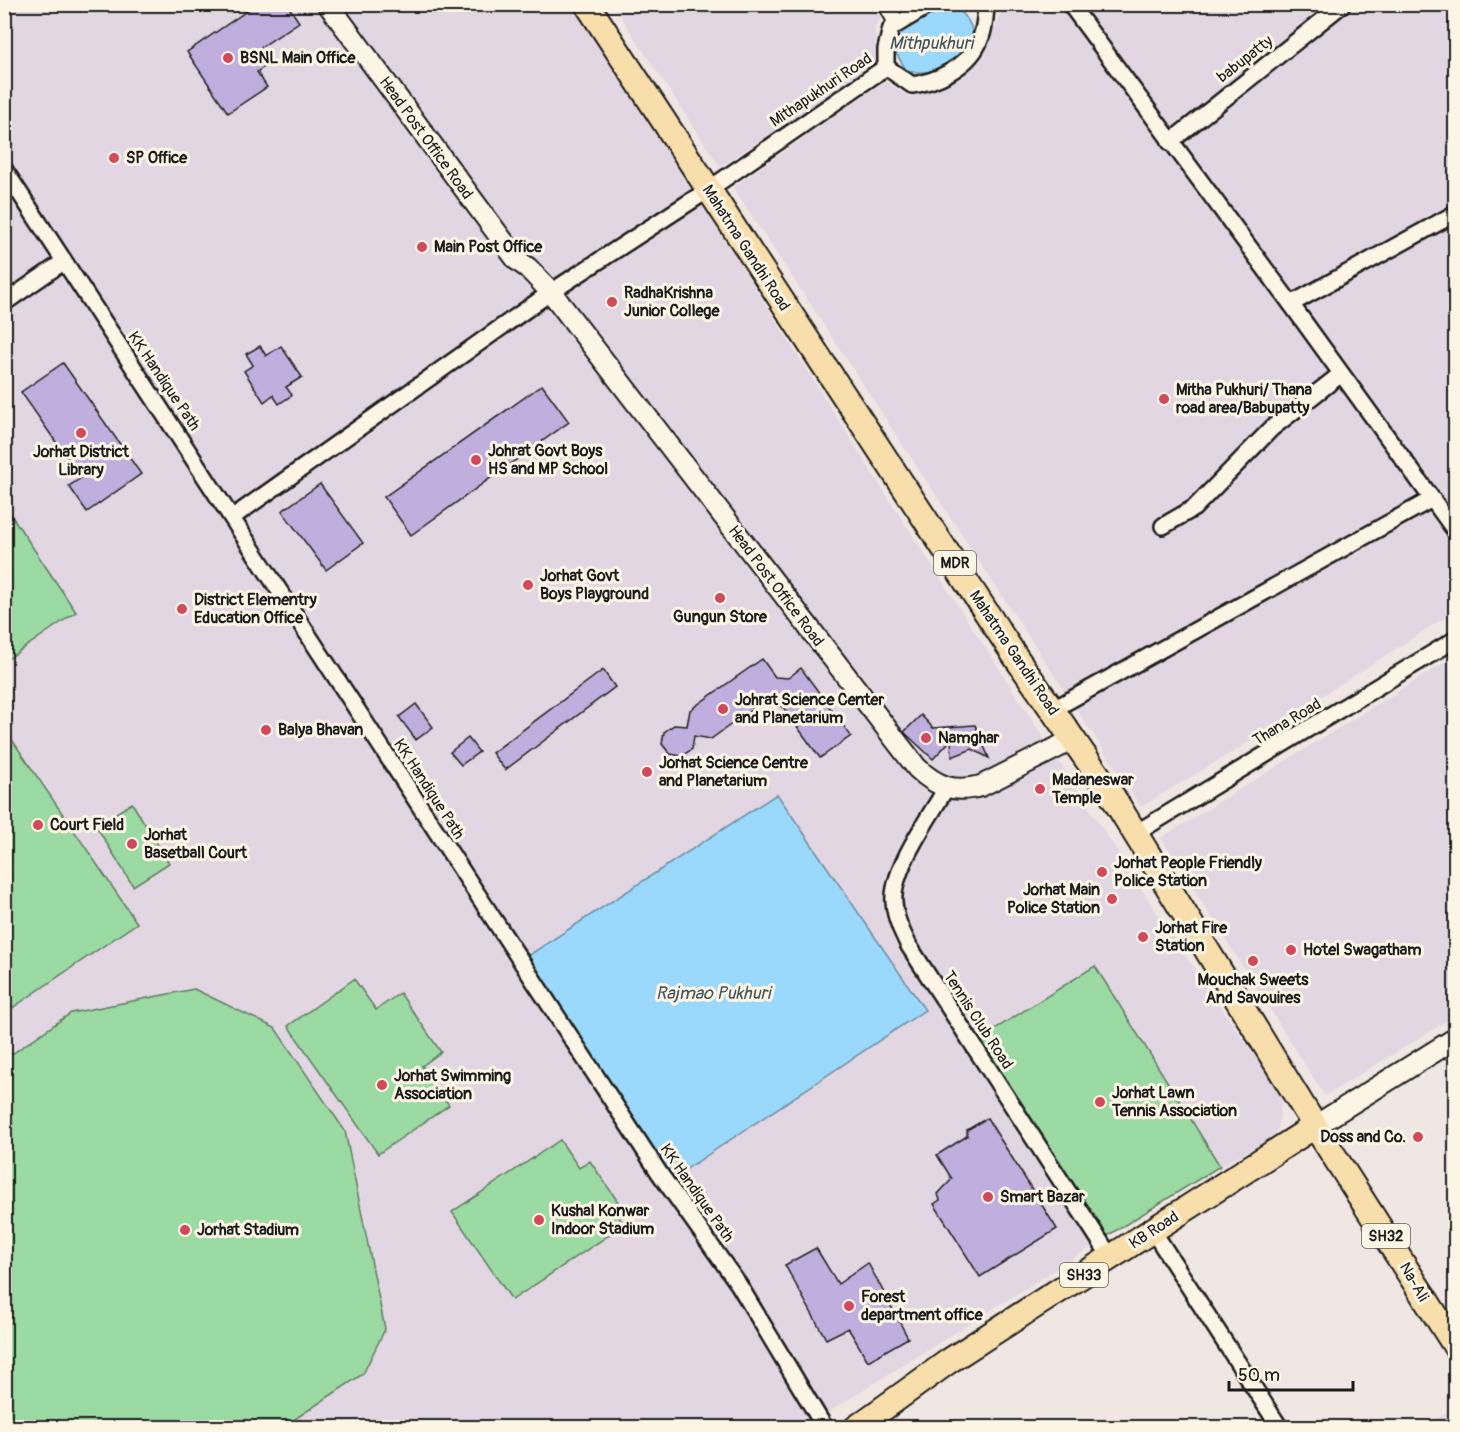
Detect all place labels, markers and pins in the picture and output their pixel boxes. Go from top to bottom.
place label: BSNL Main Office [240,48,356,68]
marker: BSNL Main Office [221,51,235,65]
place label: SP Office [126,148,188,168]
marker: SP Office [107,151,121,165]
place label: Main Post Office [434,237,543,257]
marker: Main Post Office [415,240,429,254]
place label: RadhaKrishna Junior College [624,283,720,321]
marker: RadhaKrishna Junior College [605,295,619,309]
place label: Mitha Pukhuri/ Thana road area/Babupatty [1176,380,1313,418]
marker: Mitha Pukhuri/ Thana road area/Babupatty [1157,392,1171,406]
marker: Jorhat District Library [74,426,88,440]
place label: Johrat Govt Boys HS and MP School [488,441,608,479]
place label: Jorhat District Library [33,442,130,480]
marker: Johrat Govt Boys HS and MP School [469,453,483,467]
place label: Jorhat Govt Boys Playground [540,566,649,604]
marker: Jorhat Govt Boys Playground [521,578,535,592]
place label: District Elementry Education Office [194,590,317,628]
marker: Gungun Store [713,591,727,605]
marker: District Elementry Education Office [175,602,189,616]
place label: Gungun Store [673,607,768,627]
place label: Johrat Science Center and Planetarium [735,690,884,728]
marker: Johrat Science Center and Planetarium [716,702,730,716]
place label: Balya Bhavan [278,720,363,740]
marker: Balya Bhavan [259,723,273,737]
place label: Namghar [938,728,1000,748]
marker: Namghar [919,731,933,745]
place label: Jorhat Science Centre and Planetarium [659,753,809,791]
marker: Jorhat Science Centre and Planetarium [640,765,654,779]
place label: Madaneswar Temple [1051,770,1134,808]
marker: Madaneswar Temple [1033,782,1047,796]
place label: Court Field [50,815,124,835]
marker: Court Field [31,818,45,832]
place label: Jorhat Basetball Court [144,825,248,863]
marker: Jorhat Basetball Court [125,837,139,851]
place label: Jorhat People Friendly Police Station [1114,853,1262,891]
marker: Jorhat People Friendly Police Station [1095,865,1109,879]
place label: Jorhat Main Police Station [1007,880,1100,918]
marker: Jorhat Main Police Station [1105,892,1119,906]
place label: Jorhat Fire Station [1155,918,1228,956]
marker: Jorhat Fire Station [1136,930,1150,944]
place label: Hotel Swagatham [1303,940,1422,960]
marker: Hotel Swagatham [1284,943,1298,957]
marker: Mouchak Sweets And Savouires [1246,954,1260,968]
place label: Mouchak Sweets And Savouires [1198,970,1309,1008]
place label: Jorhat Swimming Association [394,1066,511,1104]
marker: Jorhat Swimming Association [375,1078,389,1092]
place label: Jorhat Lawn Tennis Association [1111,1083,1237,1121]
marker: Jorhat Lawn Tennis Association [1093,1095,1107,1109]
place label: Doss and Co. [1320,1127,1406,1147]
marker: Doss and Co. [1411,1130,1425,1144]
place label: Smart Bazar [1000,1187,1085,1207]
marker: Smart Bazar [981,1190,995,1204]
place label: Kushal Konwar Indoor Stadium [551,1201,654,1239]
marker: Kushal Konwar Indoor Stadium [532,1213,546,1227]
place label: Jorhat Stadium [197,1220,299,1240]
marker: Jorhat Stadium [178,1223,192,1237]
place label: Forest department office [861,1287,984,1325]
marker: Forest department office [842,1299,856,1313]

